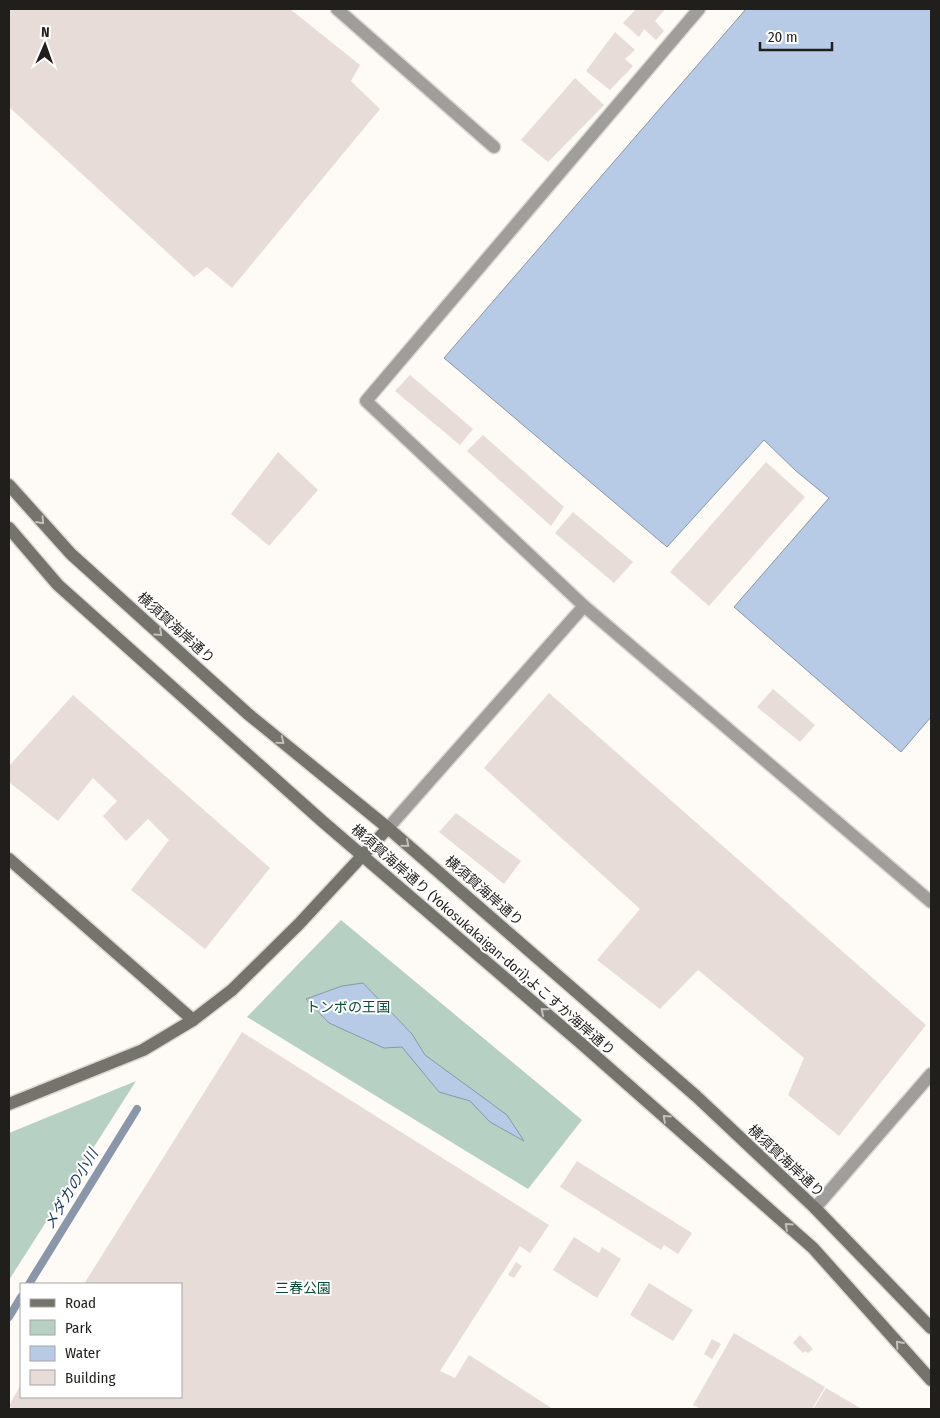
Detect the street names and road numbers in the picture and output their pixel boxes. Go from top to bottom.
street label: 横須賀海岸通り [134,589,218,667]
street label: 横須賀海岸通り (Yokosukakaigan-dori);よこすか海岸通り [348,821,618,1059]
street label: 横須賀海岸通り [441,852,527,930]
street label: 横須賀海岸通り [744,1121,828,1201]

